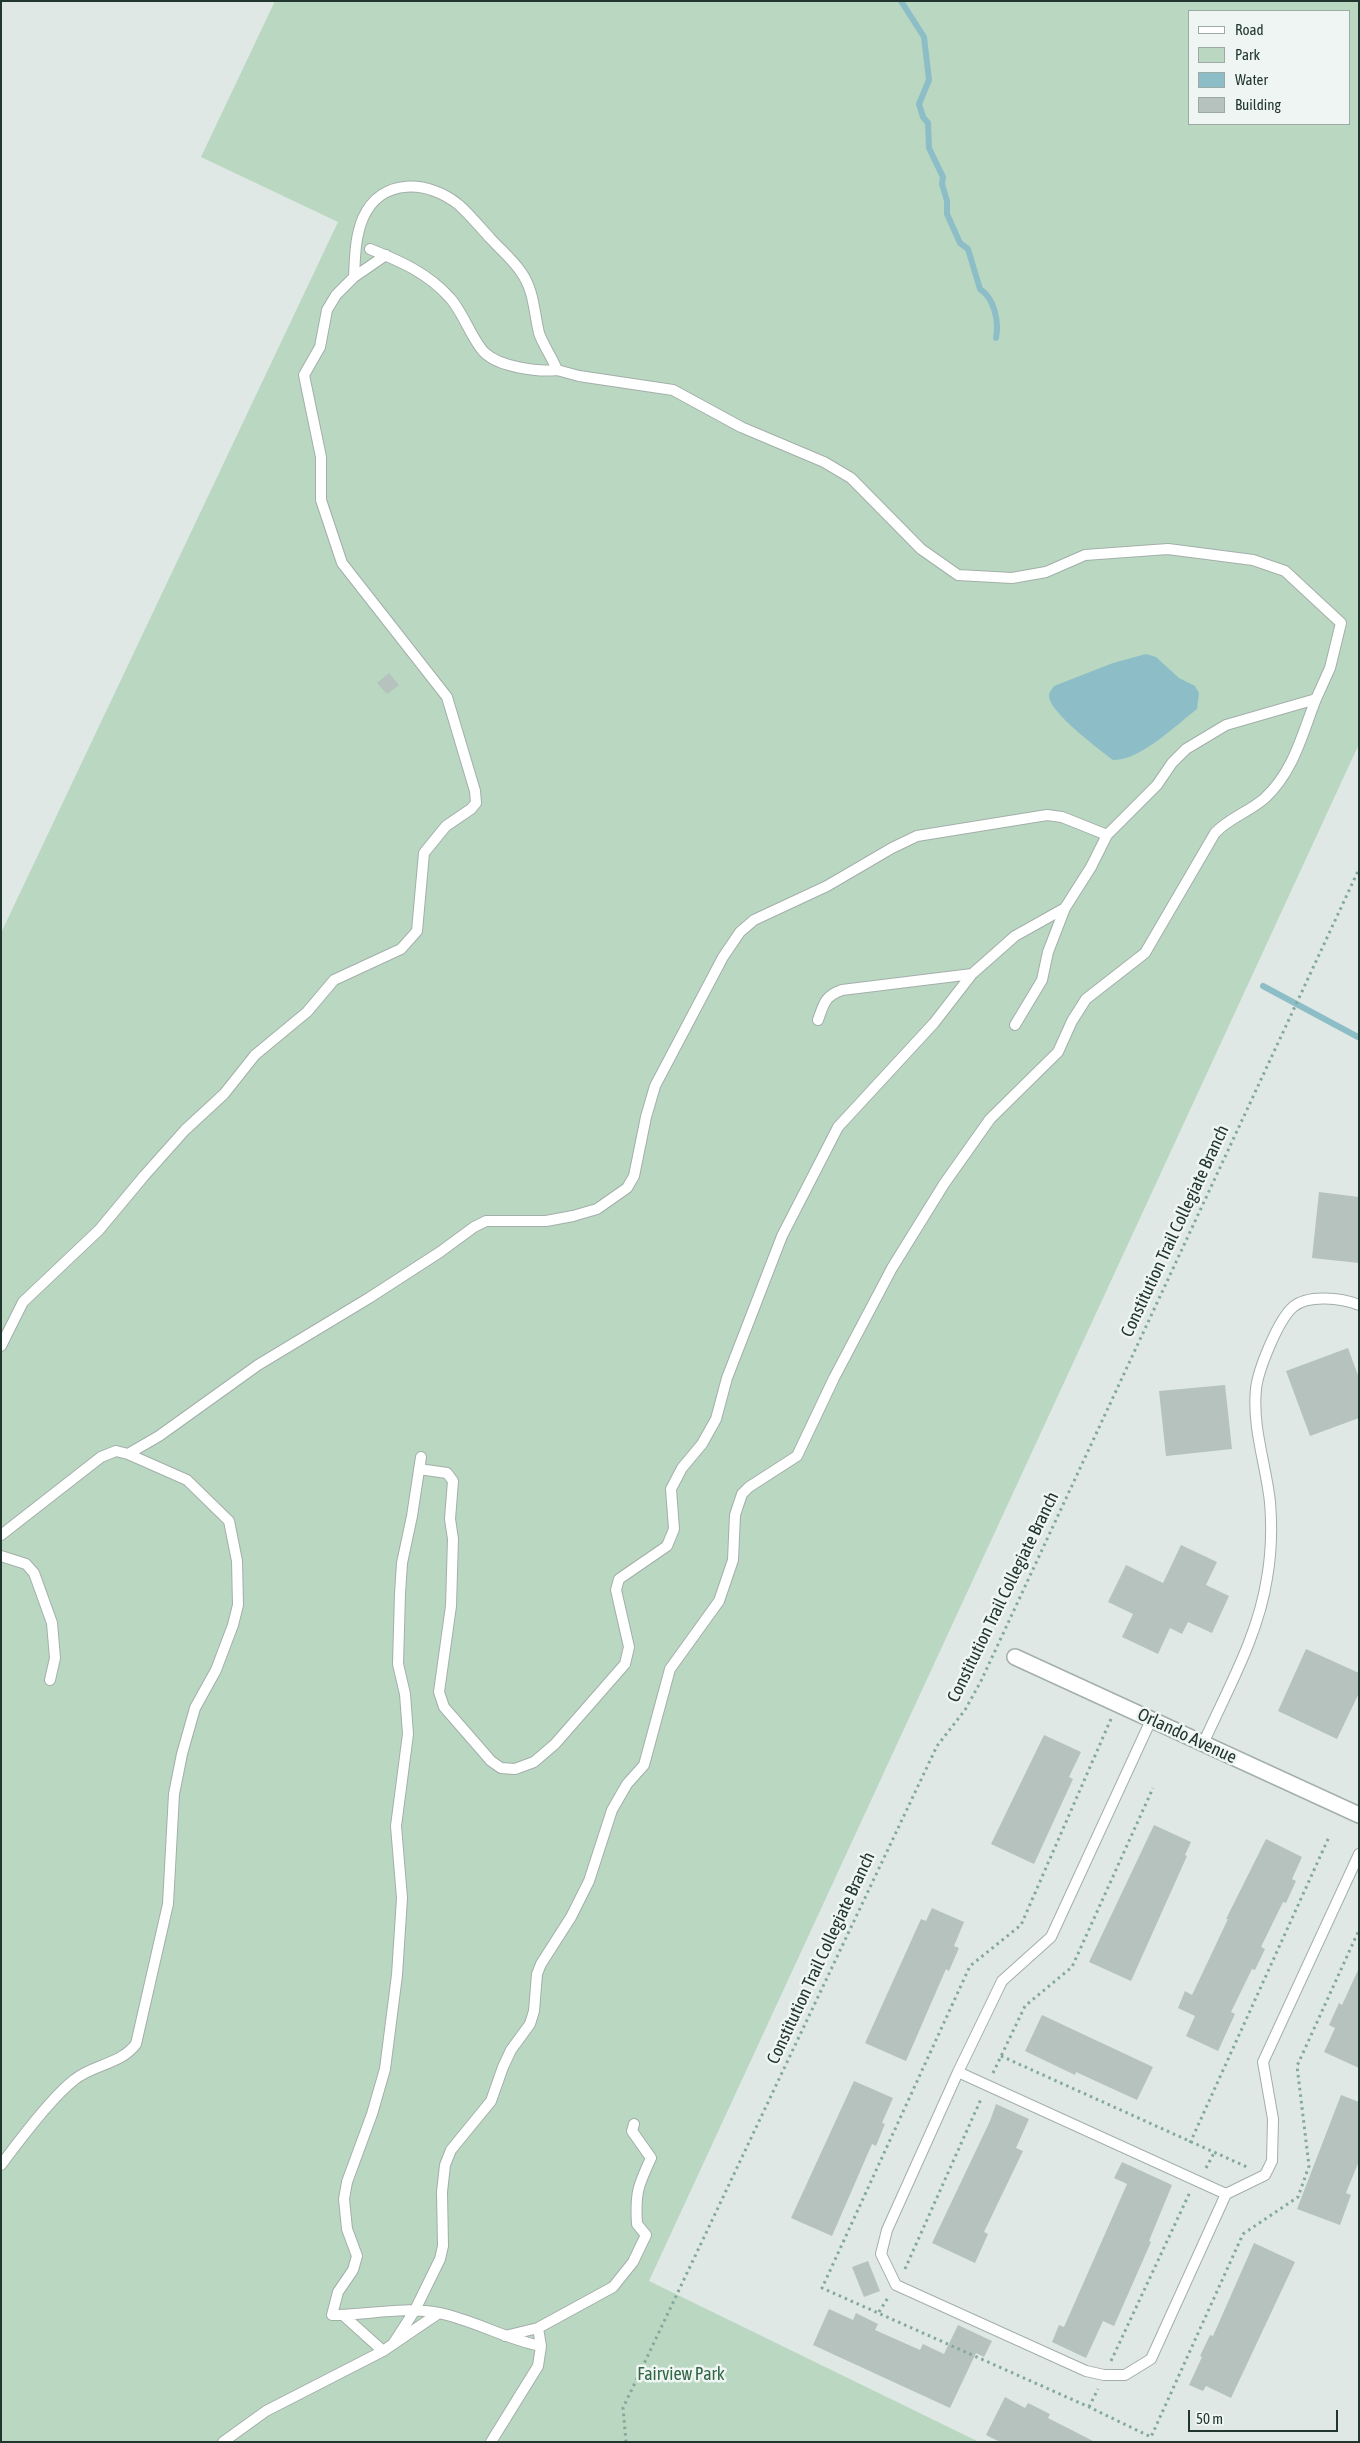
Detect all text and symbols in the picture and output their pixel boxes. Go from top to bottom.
legend [1188,10,1350,125]
text: Road [1235,21,1264,38]
text: Park [1235,46,1260,63]
text: Water [1235,71,1268,88]
text: Building [1235,96,1281,113]
street label: Constitution Trail Collegiate Branch [1116,1122,1234,1340]
street label: Constitution Trail Collegiate Branch [943,1488,1063,1706]
street label: Orlando Avenue [1134,1704,1240,1768]
street label: Constitution Trail Collegiate Branch [762,1849,880,2067]
park label: Fairview Park [637,2363,725,2385]
scale bar [1190,2400,1340,2432]
text: 50 m [1196,2410,1223,2427]

